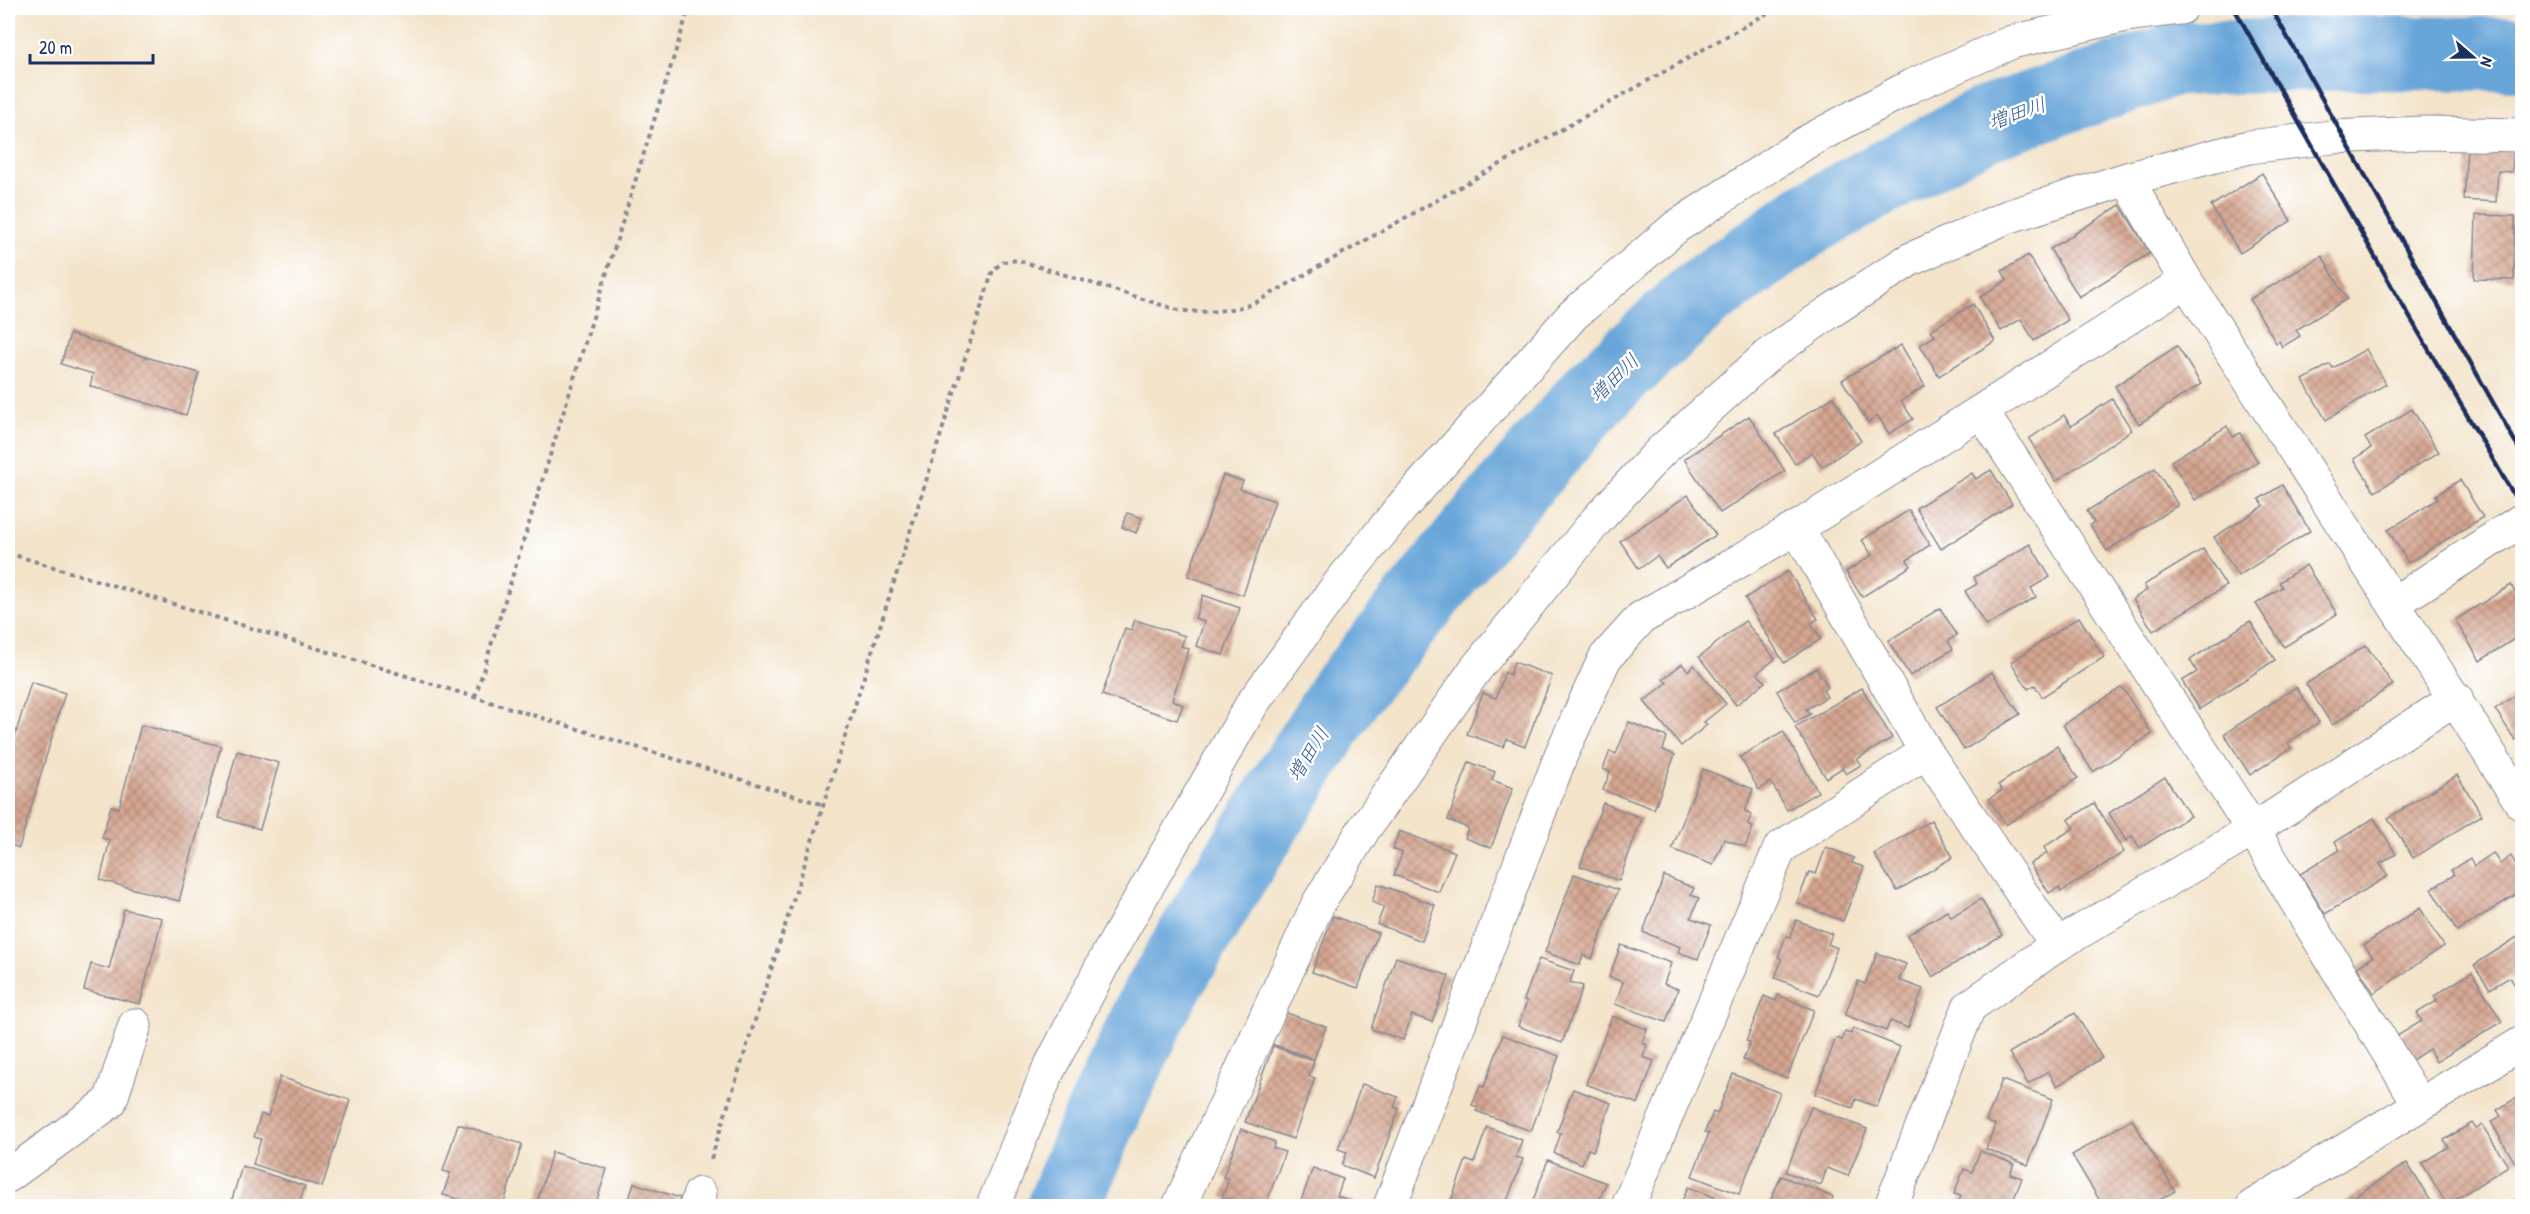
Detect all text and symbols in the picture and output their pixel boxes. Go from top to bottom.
scale bar [30,27,153,65]
north arrow [2443,27,2503,87]
text: 20 m [39,35,72,60]
text: N [2475,54,2499,70]
water label: 増田川 [1984,90,2050,135]
water label: 増田川 [1583,347,1645,408]
water label: 増田川 [1280,721,1335,786]

